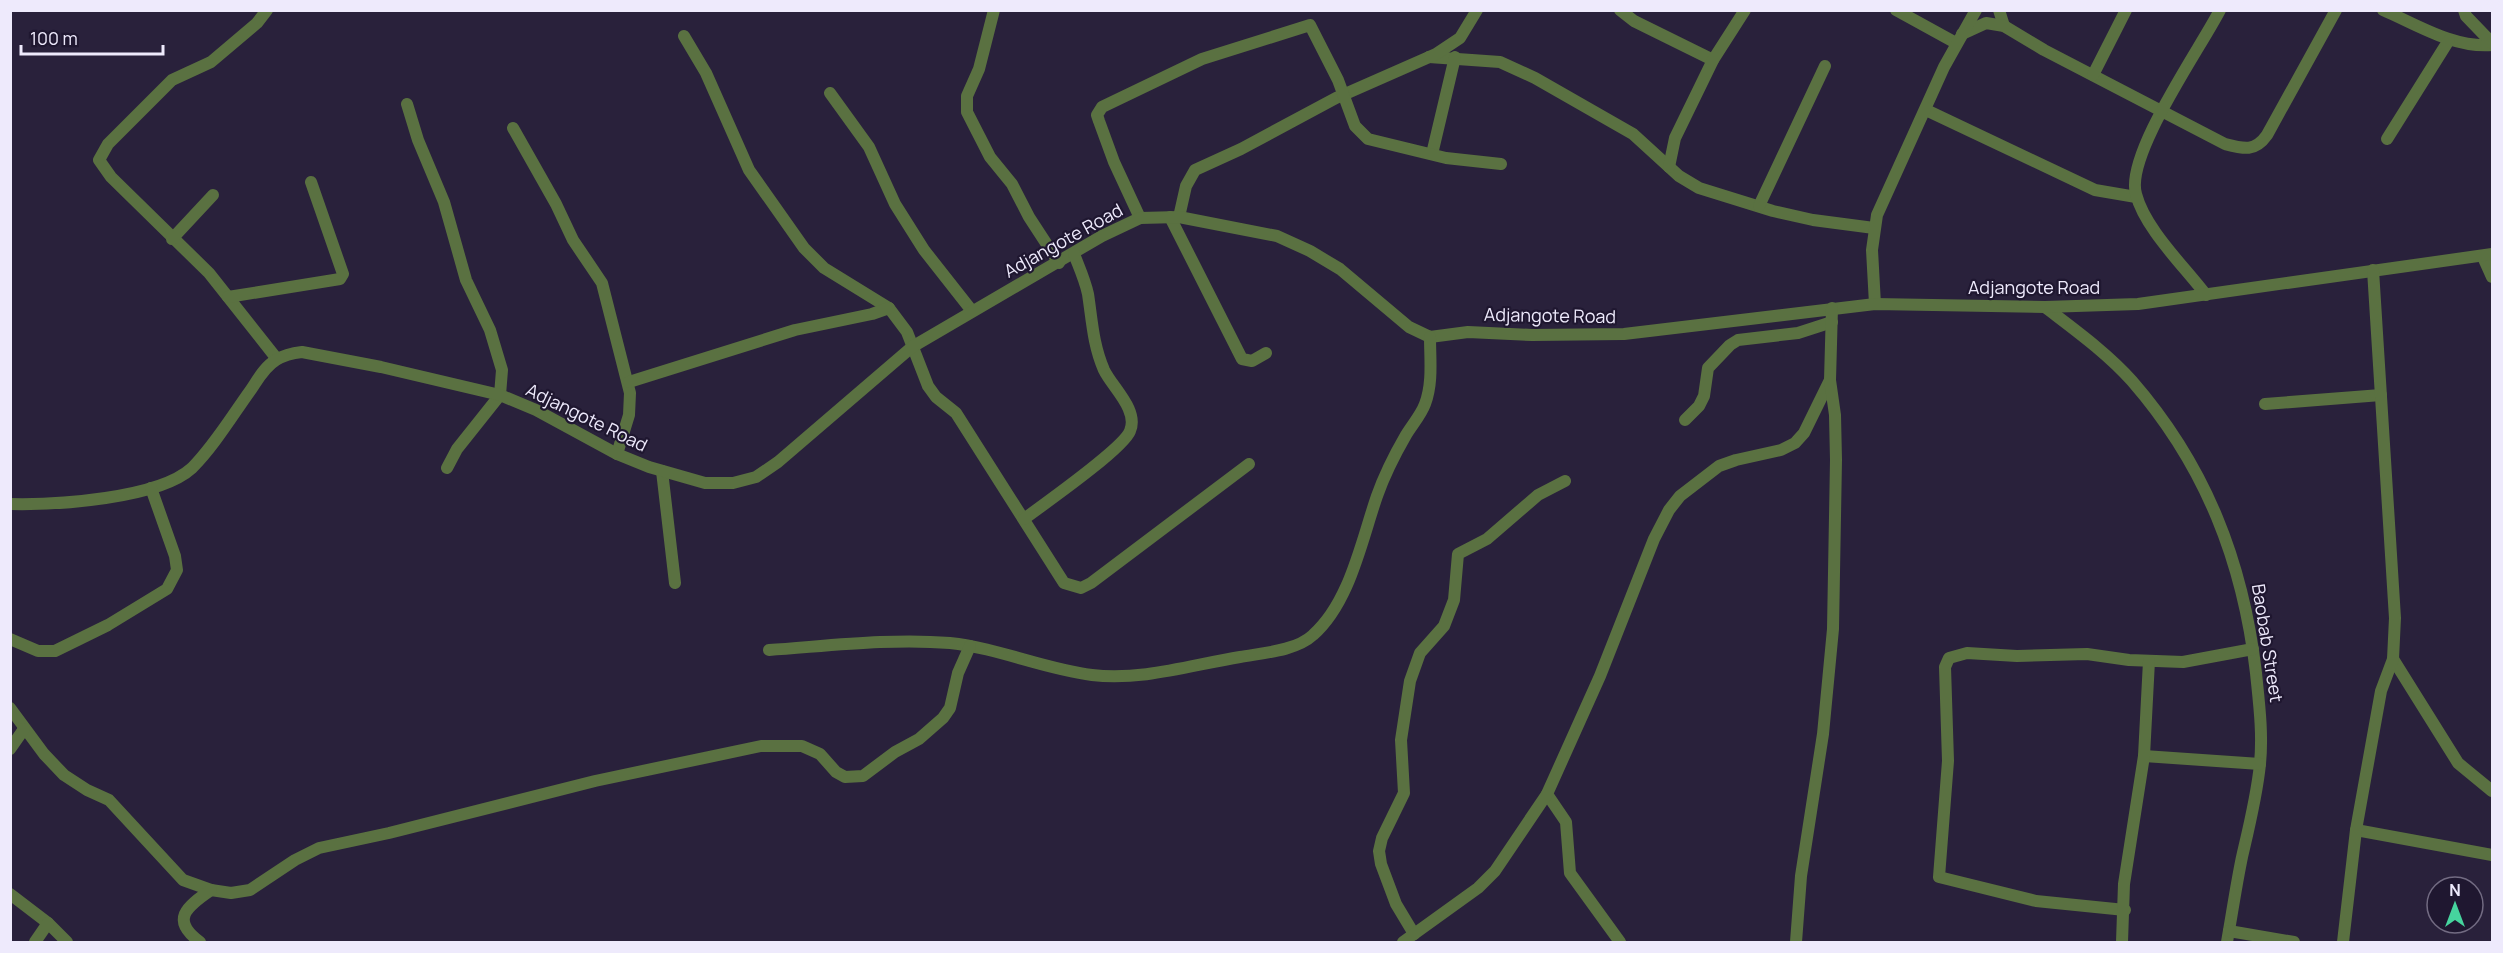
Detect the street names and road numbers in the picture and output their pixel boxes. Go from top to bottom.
street label: Adjangote Road [999,197,1127,283]
street label: Adjangote Road [1968,275,2100,299]
street label: Adjangote Road [1484,302,1616,328]
street label: Adjangote Road [522,377,652,457]
street label: Baobab Street [2247,582,2289,704]

